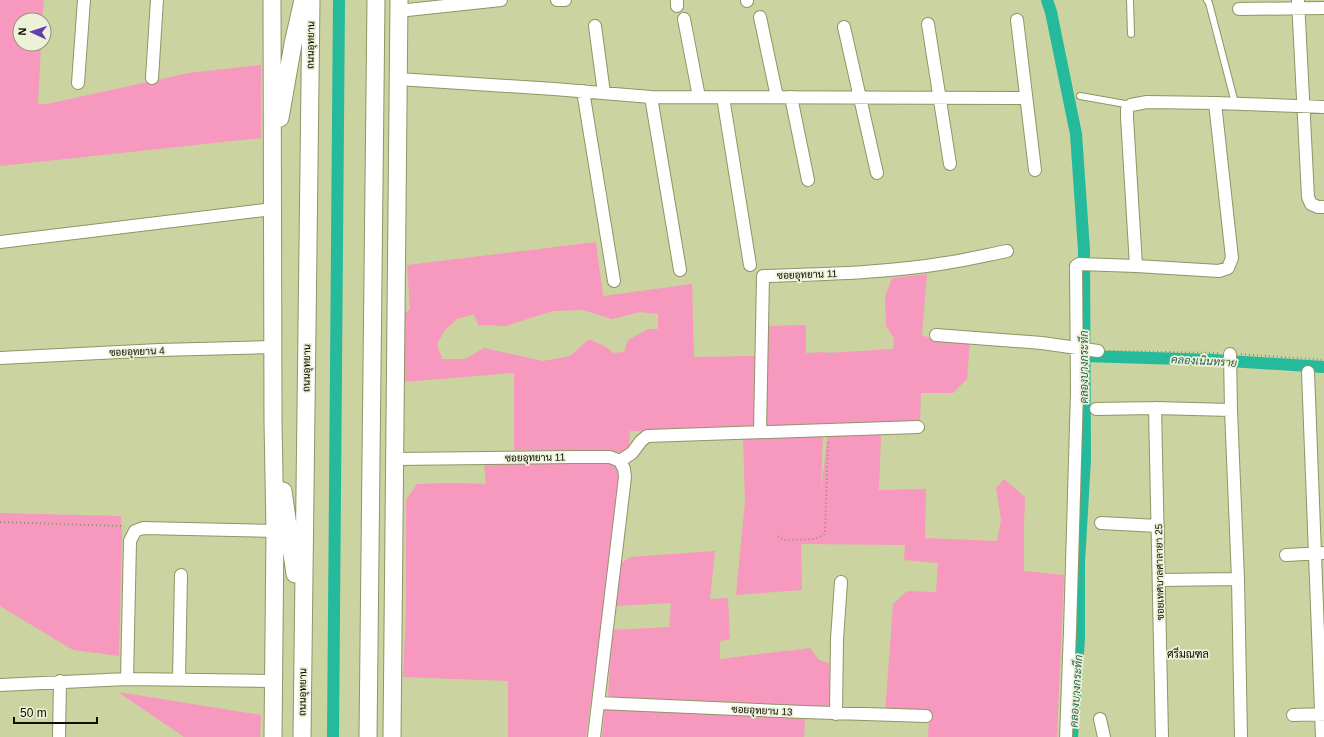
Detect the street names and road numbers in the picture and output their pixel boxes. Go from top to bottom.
street label: ถนนอุทยาน [305,21,318,69]
street label: ซอยอุทยาน 11 [777,268,838,283]
street label: ถนนอุทยาน [301,344,314,392]
street label: ซอยอุทยาน 4 [109,345,165,360]
street label: ซอยอุทยาน 11 [505,451,566,466]
street label: ซอยเทศบาลศาลายา 25 [1153,523,1166,620]
street label: ถนนอุทยาน [297,668,310,716]
street label: ซอยอุทยาน 13 [731,703,793,720]

